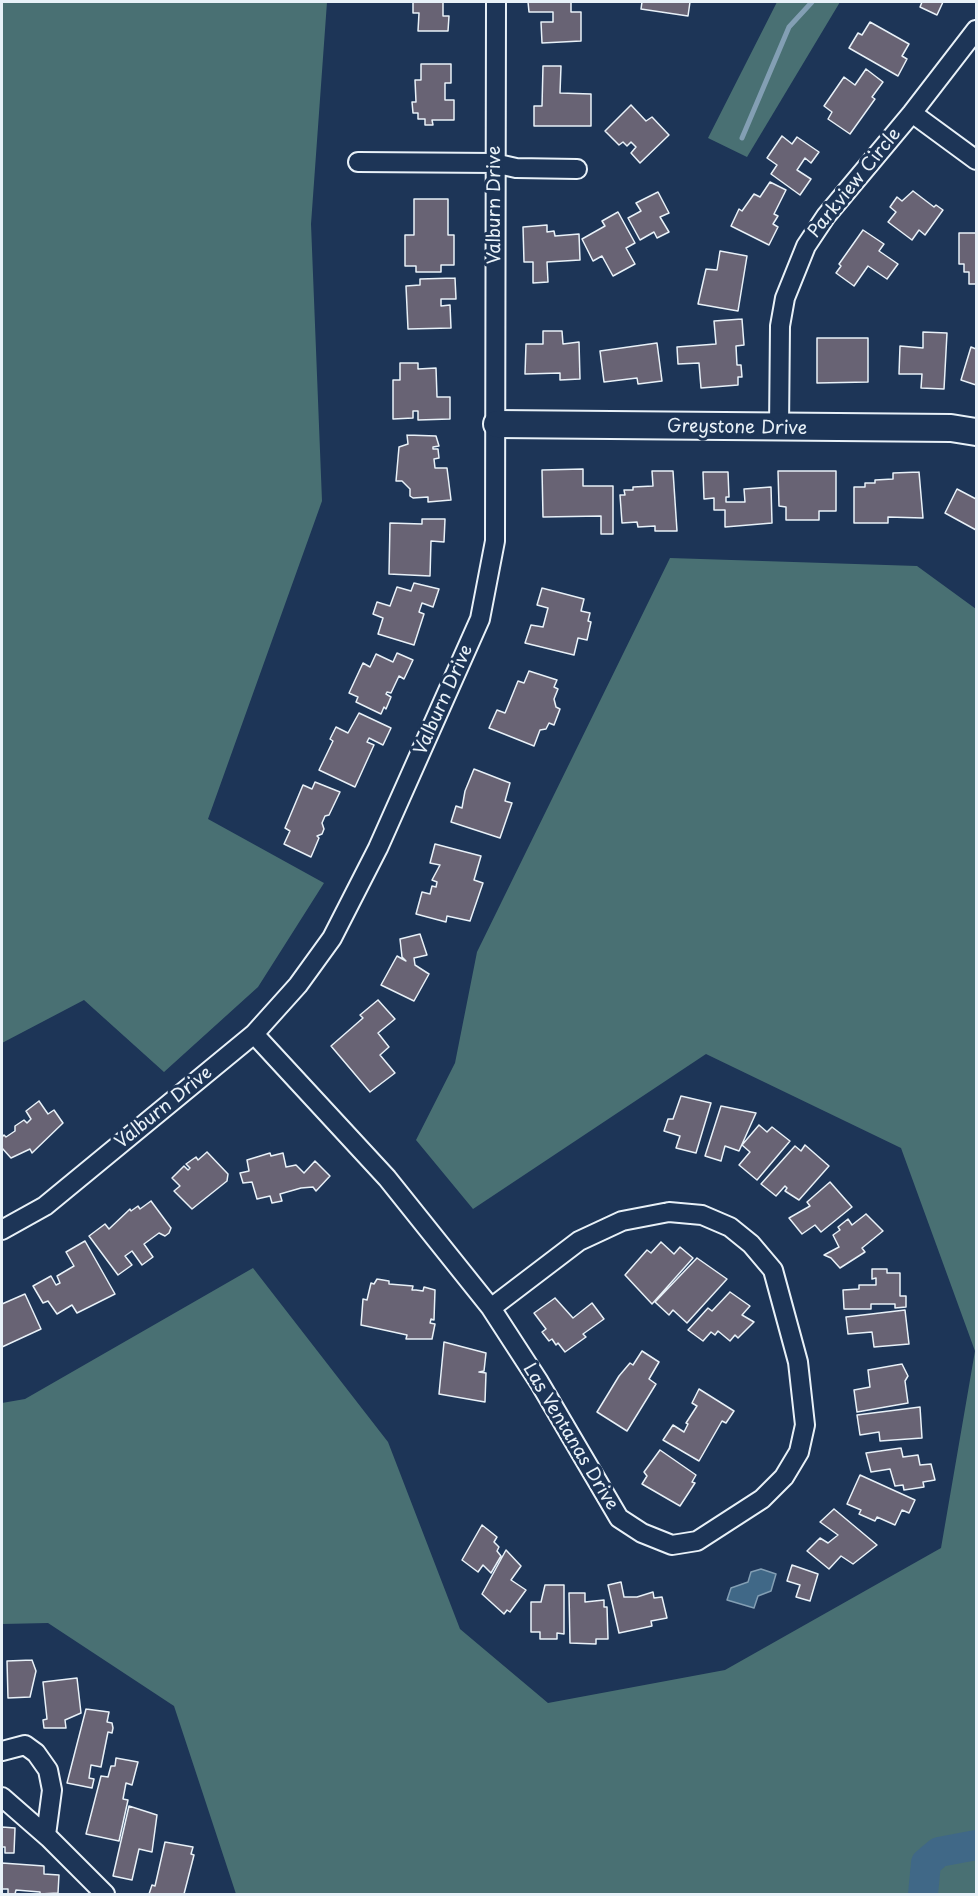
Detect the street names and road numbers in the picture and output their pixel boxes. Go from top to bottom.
street label: Parkview Circle [804,124,906,242]
street label: Valburn Drive [484,146,506,264]
street label: Greystone Drive [667,416,807,440]
street label: Valburn Drive [410,642,478,758]
street label: Valburn Drive [111,1062,217,1154]
street label: Las Ventanas Drive [518,1360,622,1514]

